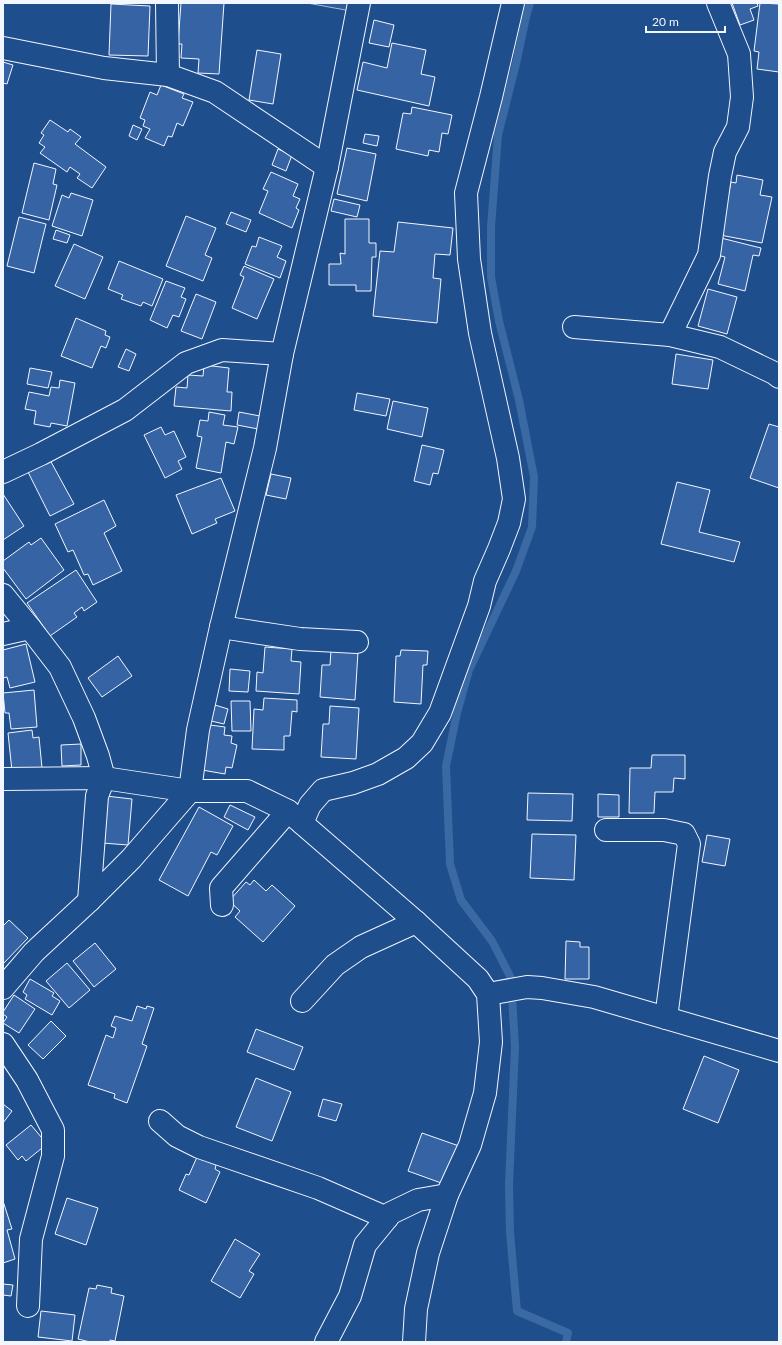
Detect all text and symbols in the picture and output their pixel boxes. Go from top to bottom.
scale bar [646,8,725,34]
text: 20 m [652,14,679,29]

